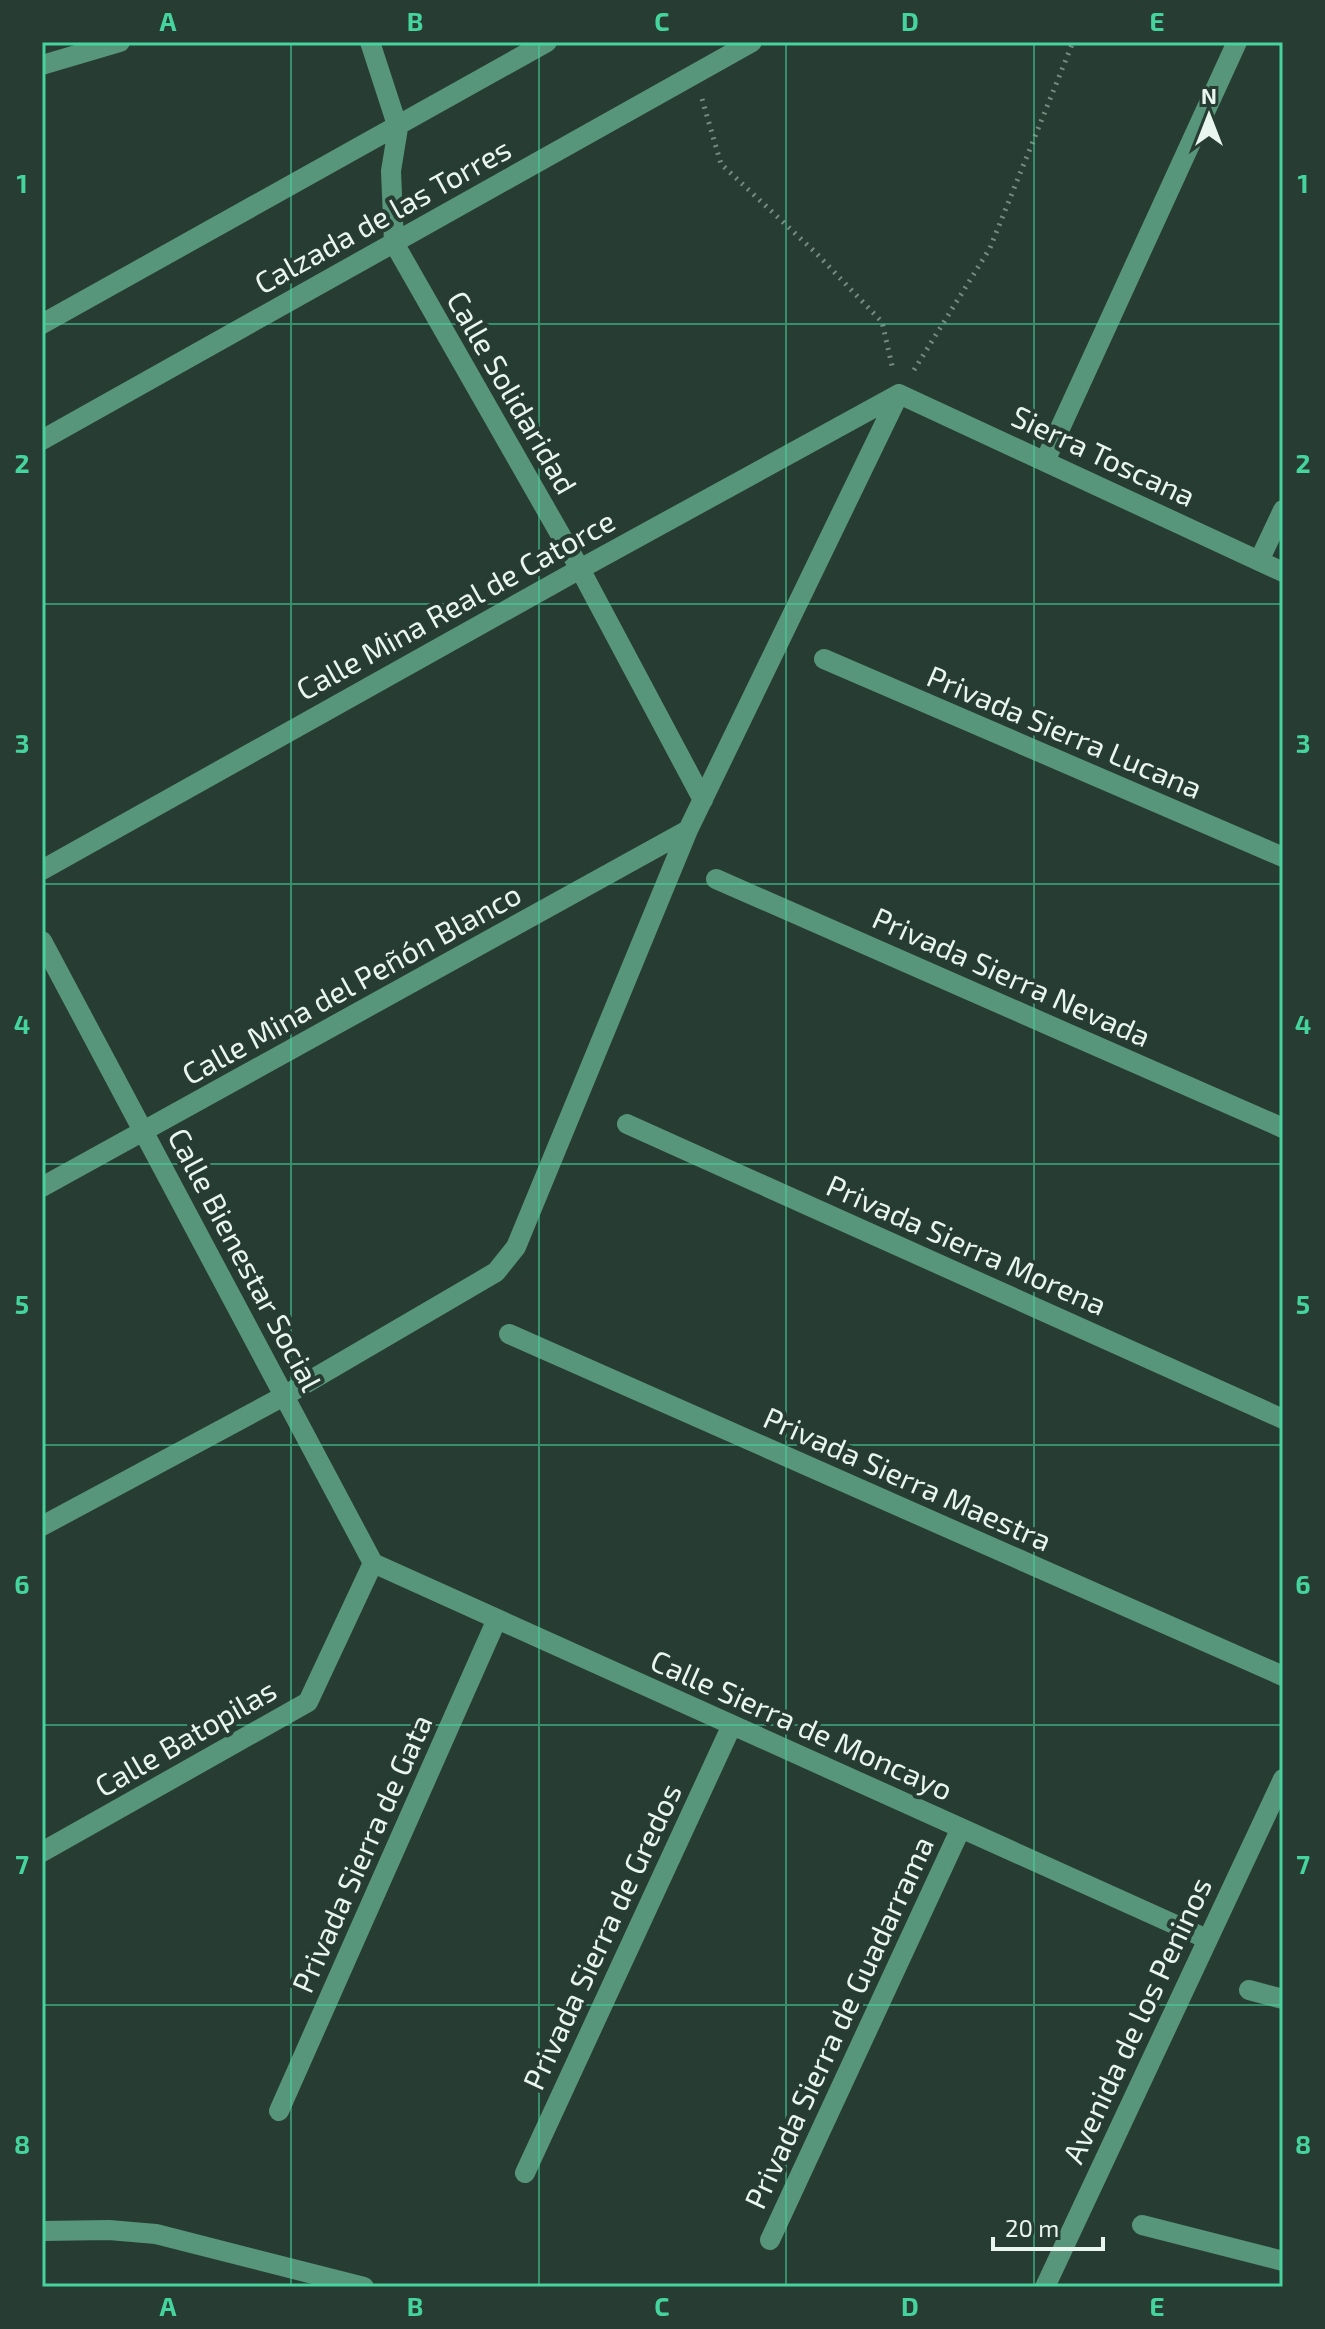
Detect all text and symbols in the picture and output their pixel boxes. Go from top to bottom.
text: A [160,5,177,36]
text: B [407,5,423,36]
text: C [654,5,670,36]
text: D [901,5,919,36]
text: E [1149,5,1165,36]
north arrow [1169,76,1249,156]
text: N [1201,82,1217,108]
street label: Calzada de las Torres [248,130,516,300]
text: 1 [16,167,28,198]
text: 1 [1297,167,1309,198]
street label: Calle Solidaridad [440,284,586,500]
street label: Sierra Toscana [1007,397,1201,513]
text: 2 [14,447,30,478]
text: 2 [1295,447,1311,478]
street label: Calle Mina Real de Catorce [289,501,621,707]
street label: Privada Sierra Lucana [922,657,1208,805]
text: 3 [15,727,29,758]
text: 3 [1296,727,1310,758]
street label: Calle Mina del Peñón Blanco [175,875,527,1091]
street label: Privada Sierra Nevada [867,898,1157,1054]
text: 4 [14,1008,30,1039]
text: 4 [1295,1008,1311,1039]
street label: Calle Bienestar Social [161,1121,331,1397]
street label: Privada Sierra Morena [822,1166,1112,1322]
text: 5 [15,1288,29,1319]
text: 5 [1296,1288,1310,1319]
street label: Privada Sierra Maestra [758,1398,1058,1558]
text: 6 [14,1568,30,1599]
text: 6 [1295,1568,1311,1599]
street label: Calle Sierra de Moncayo [646,1641,958,1807]
street label: Calle Batopilas [88,1671,282,1803]
street label: Privada Sierra de Gata [283,1708,439,1998]
street label: Privada Sierra de Gredos [514,1777,688,2095]
street label: Privada Sierra de Guadarrama [736,1830,940,2214]
text: 7 [15,1848,29,1879]
text: 7 [1296,1848,1310,1879]
street label: Avenida de los Peninos [1054,1871,1218,2169]
text: 8 [14,2128,30,2159]
text: 8 [1295,2128,1311,2159]
scale bar [993,2201,1103,2251]
text: 20 m [1005,2213,1059,2242]
text: A [160,2290,177,2321]
text: B [407,2290,423,2321]
text: C [654,2290,670,2321]
text: D [901,2290,919,2321]
text: E [1149,2290,1165,2321]

